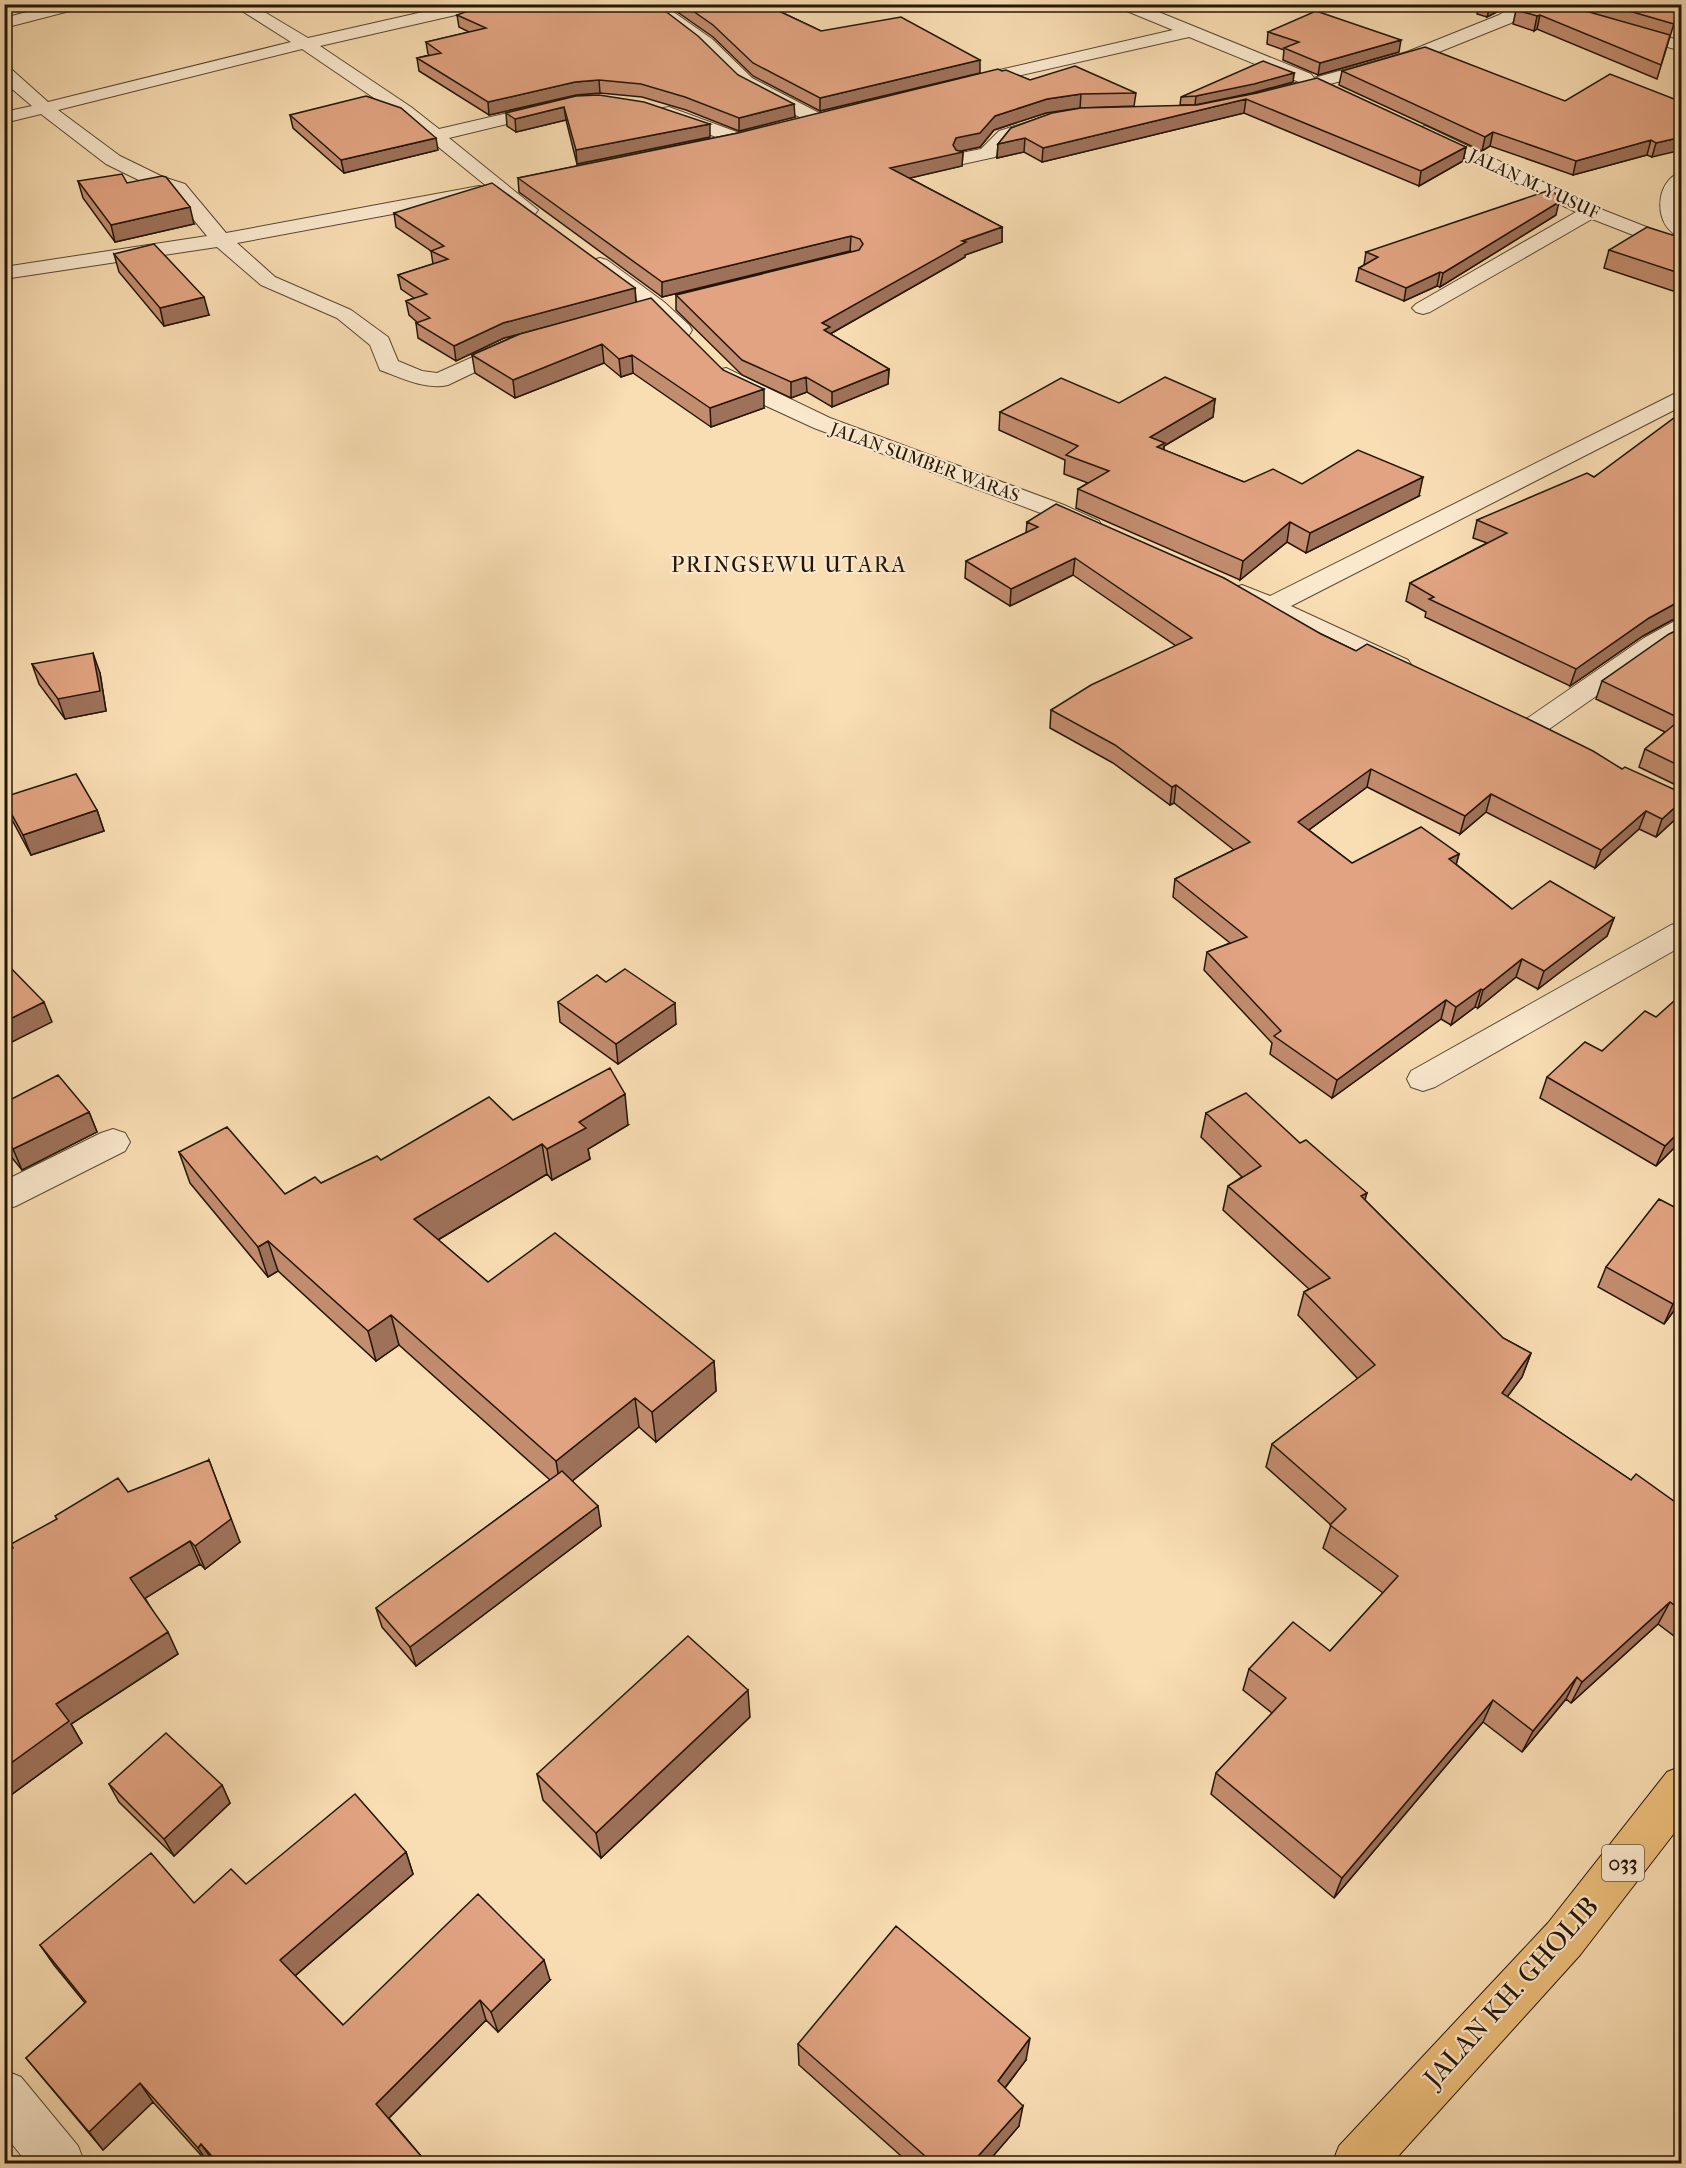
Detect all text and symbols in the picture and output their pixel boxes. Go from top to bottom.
street label: JALAN M. YUSUF [1463,144,1603,224]
street label: JALAN SUMBER WARAS [825,418,1022,507]
district label: PRINGSEWU UTARA [671,552,907,578]
road number: 033 [1602,1845,1644,1881]
street label: JALAN KH. GHOLIB [1416,1890,1605,2095]

